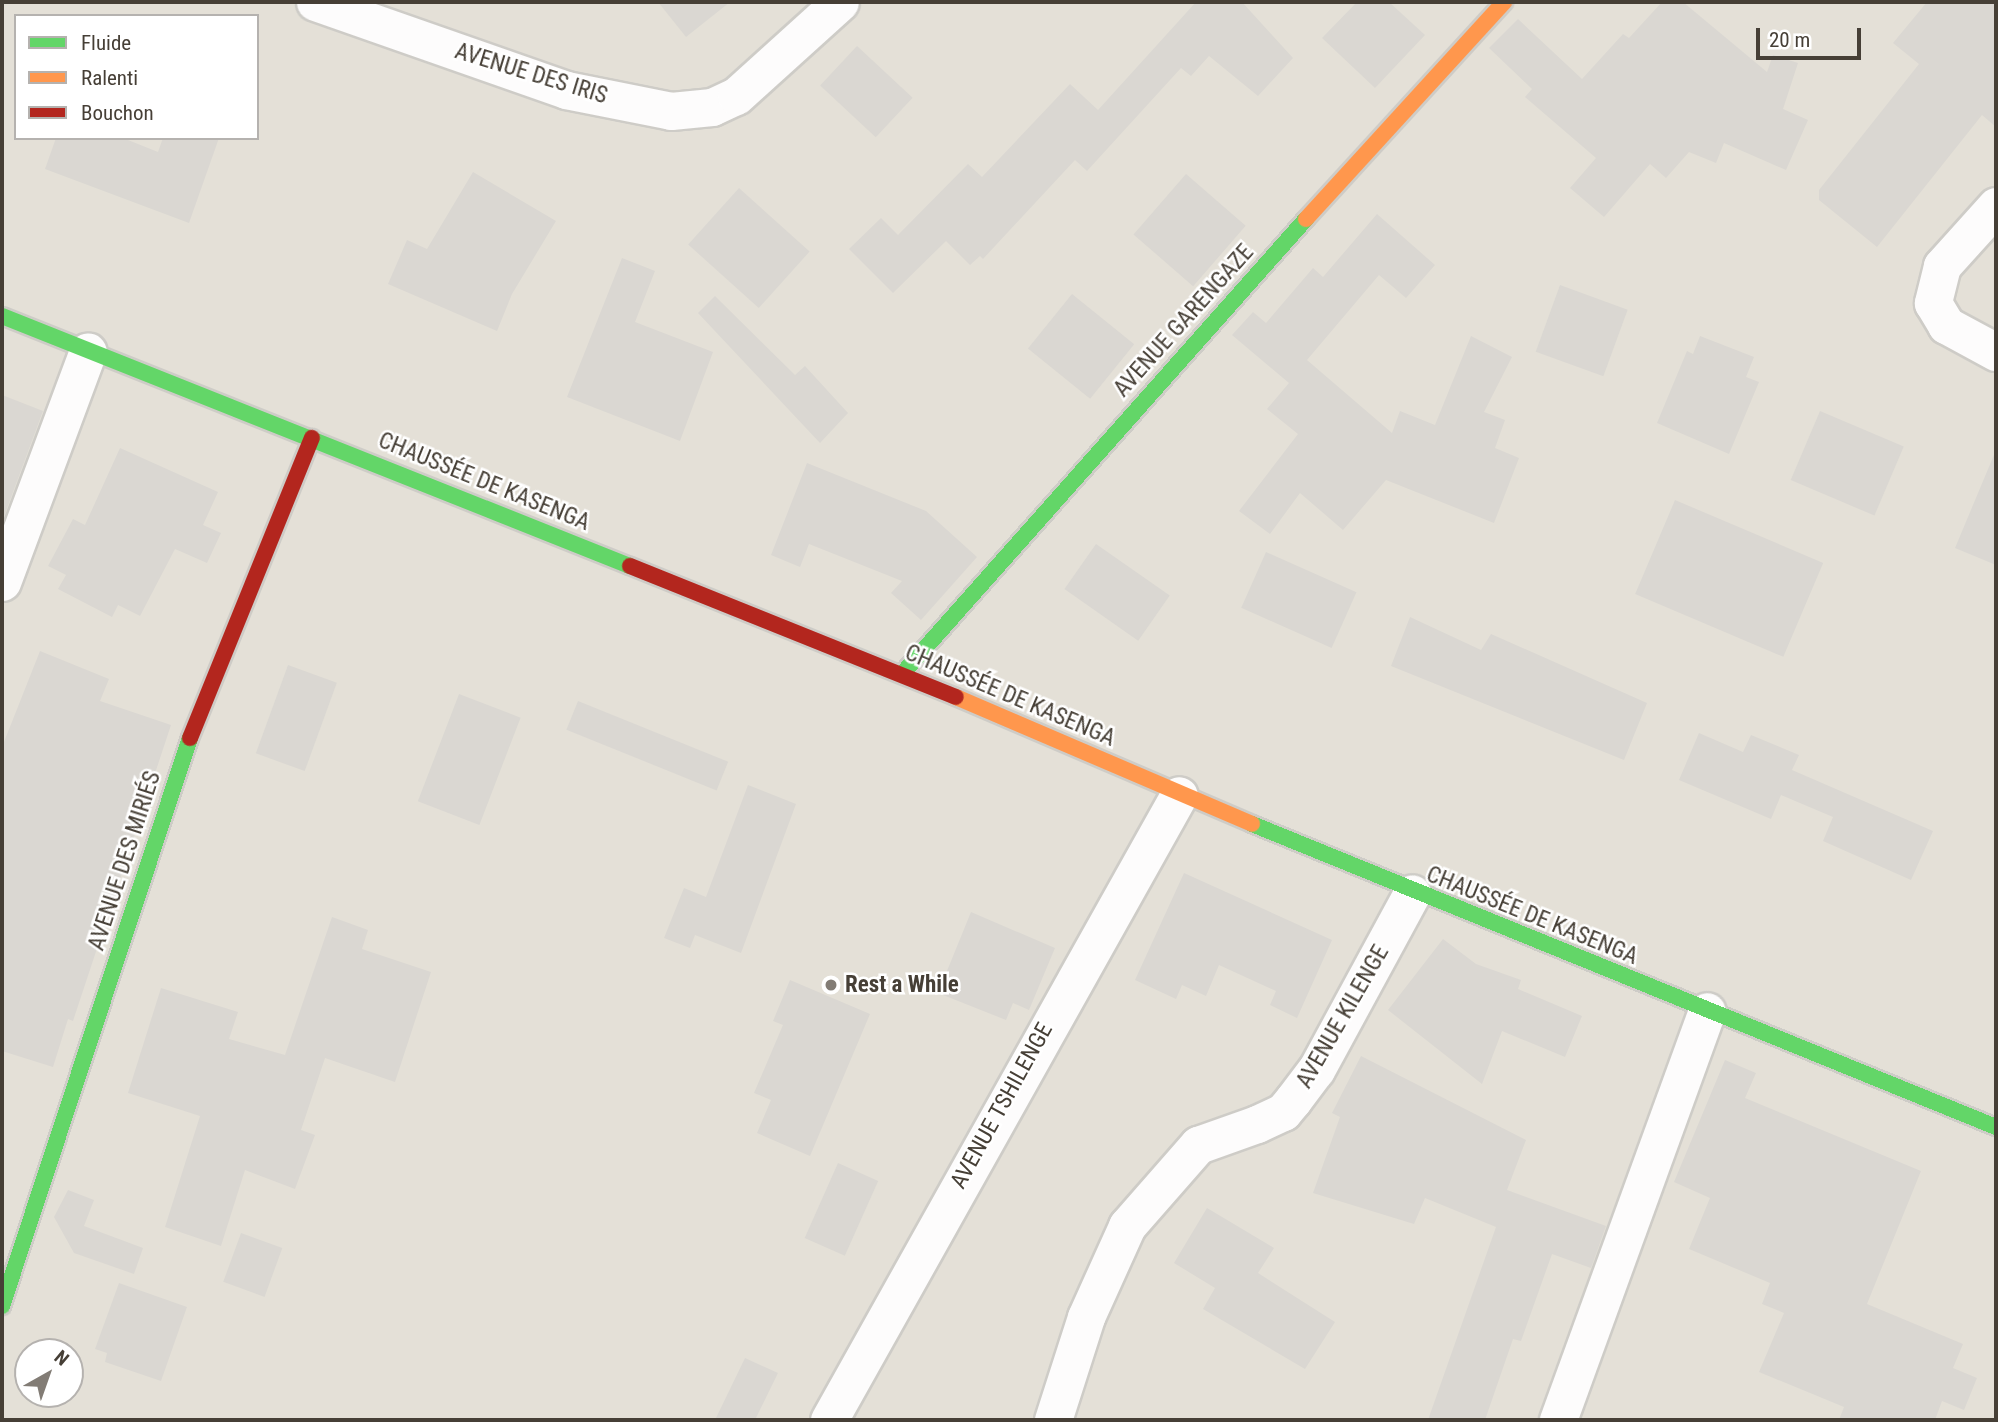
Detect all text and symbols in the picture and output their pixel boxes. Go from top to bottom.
legend [14,14,259,140]
scale bar [1760,14,1865,58]
text: 20 m [1769,28,1810,52]
text: Fluide [81,31,131,55]
street label: AVENUE DES IRIS [451,38,611,110]
text: Ralenti [81,66,138,90]
text: Bouchon [81,101,154,125]
street label: AVENUE GARENGAZE [1108,239,1260,403]
street label: CHAUSSÉE DE KASENGA [374,427,594,537]
street label: CHAUSSÉE DE KASENGA [901,639,1119,753]
street label: AVENUE DES MIRIÉS [83,768,167,954]
street label: CHAUSSÉE DE KASENGA [1422,861,1642,971]
street label: AVENUE KILENGE [1291,941,1395,1093]
place label: Rest a While [845,971,959,999]
marker: Rest a While [823,977,839,993]
street label: AVENUE TSHILENGE [945,1018,1059,1194]
north arrow [14,1338,84,1408]
text: N [50,1346,73,1371]

